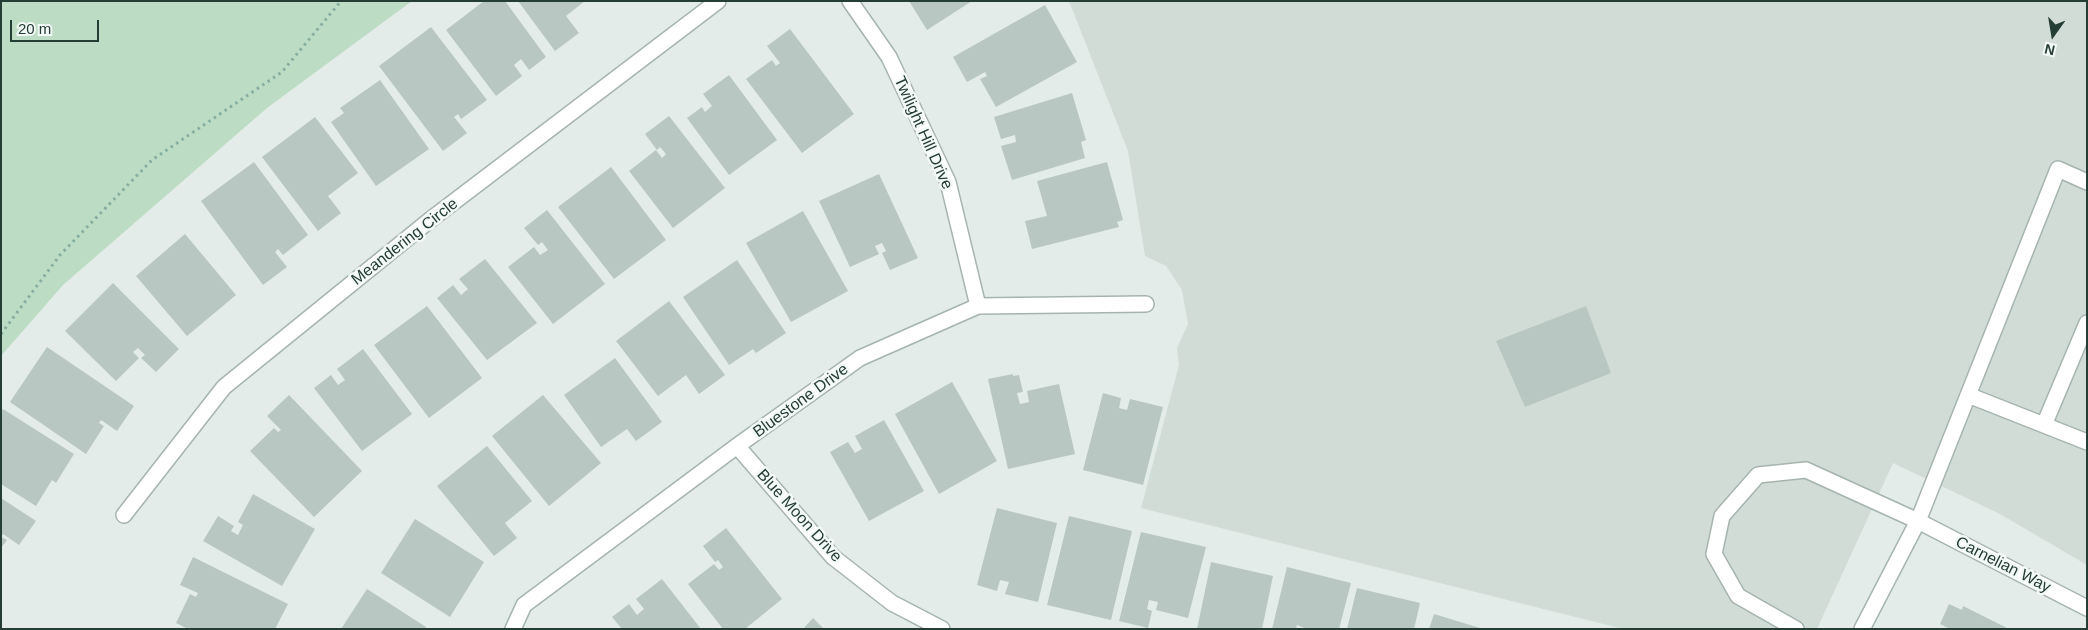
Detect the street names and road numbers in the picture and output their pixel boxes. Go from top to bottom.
street label: Twilight Hill Drive [889,73,957,193]
street label: Meandering Circle [348,194,462,290]
street label: Bluestone Drive [750,360,852,442]
street label: Blue Moon Drive [752,466,846,566]
street label: Carnelian Way [1952,533,2054,597]

